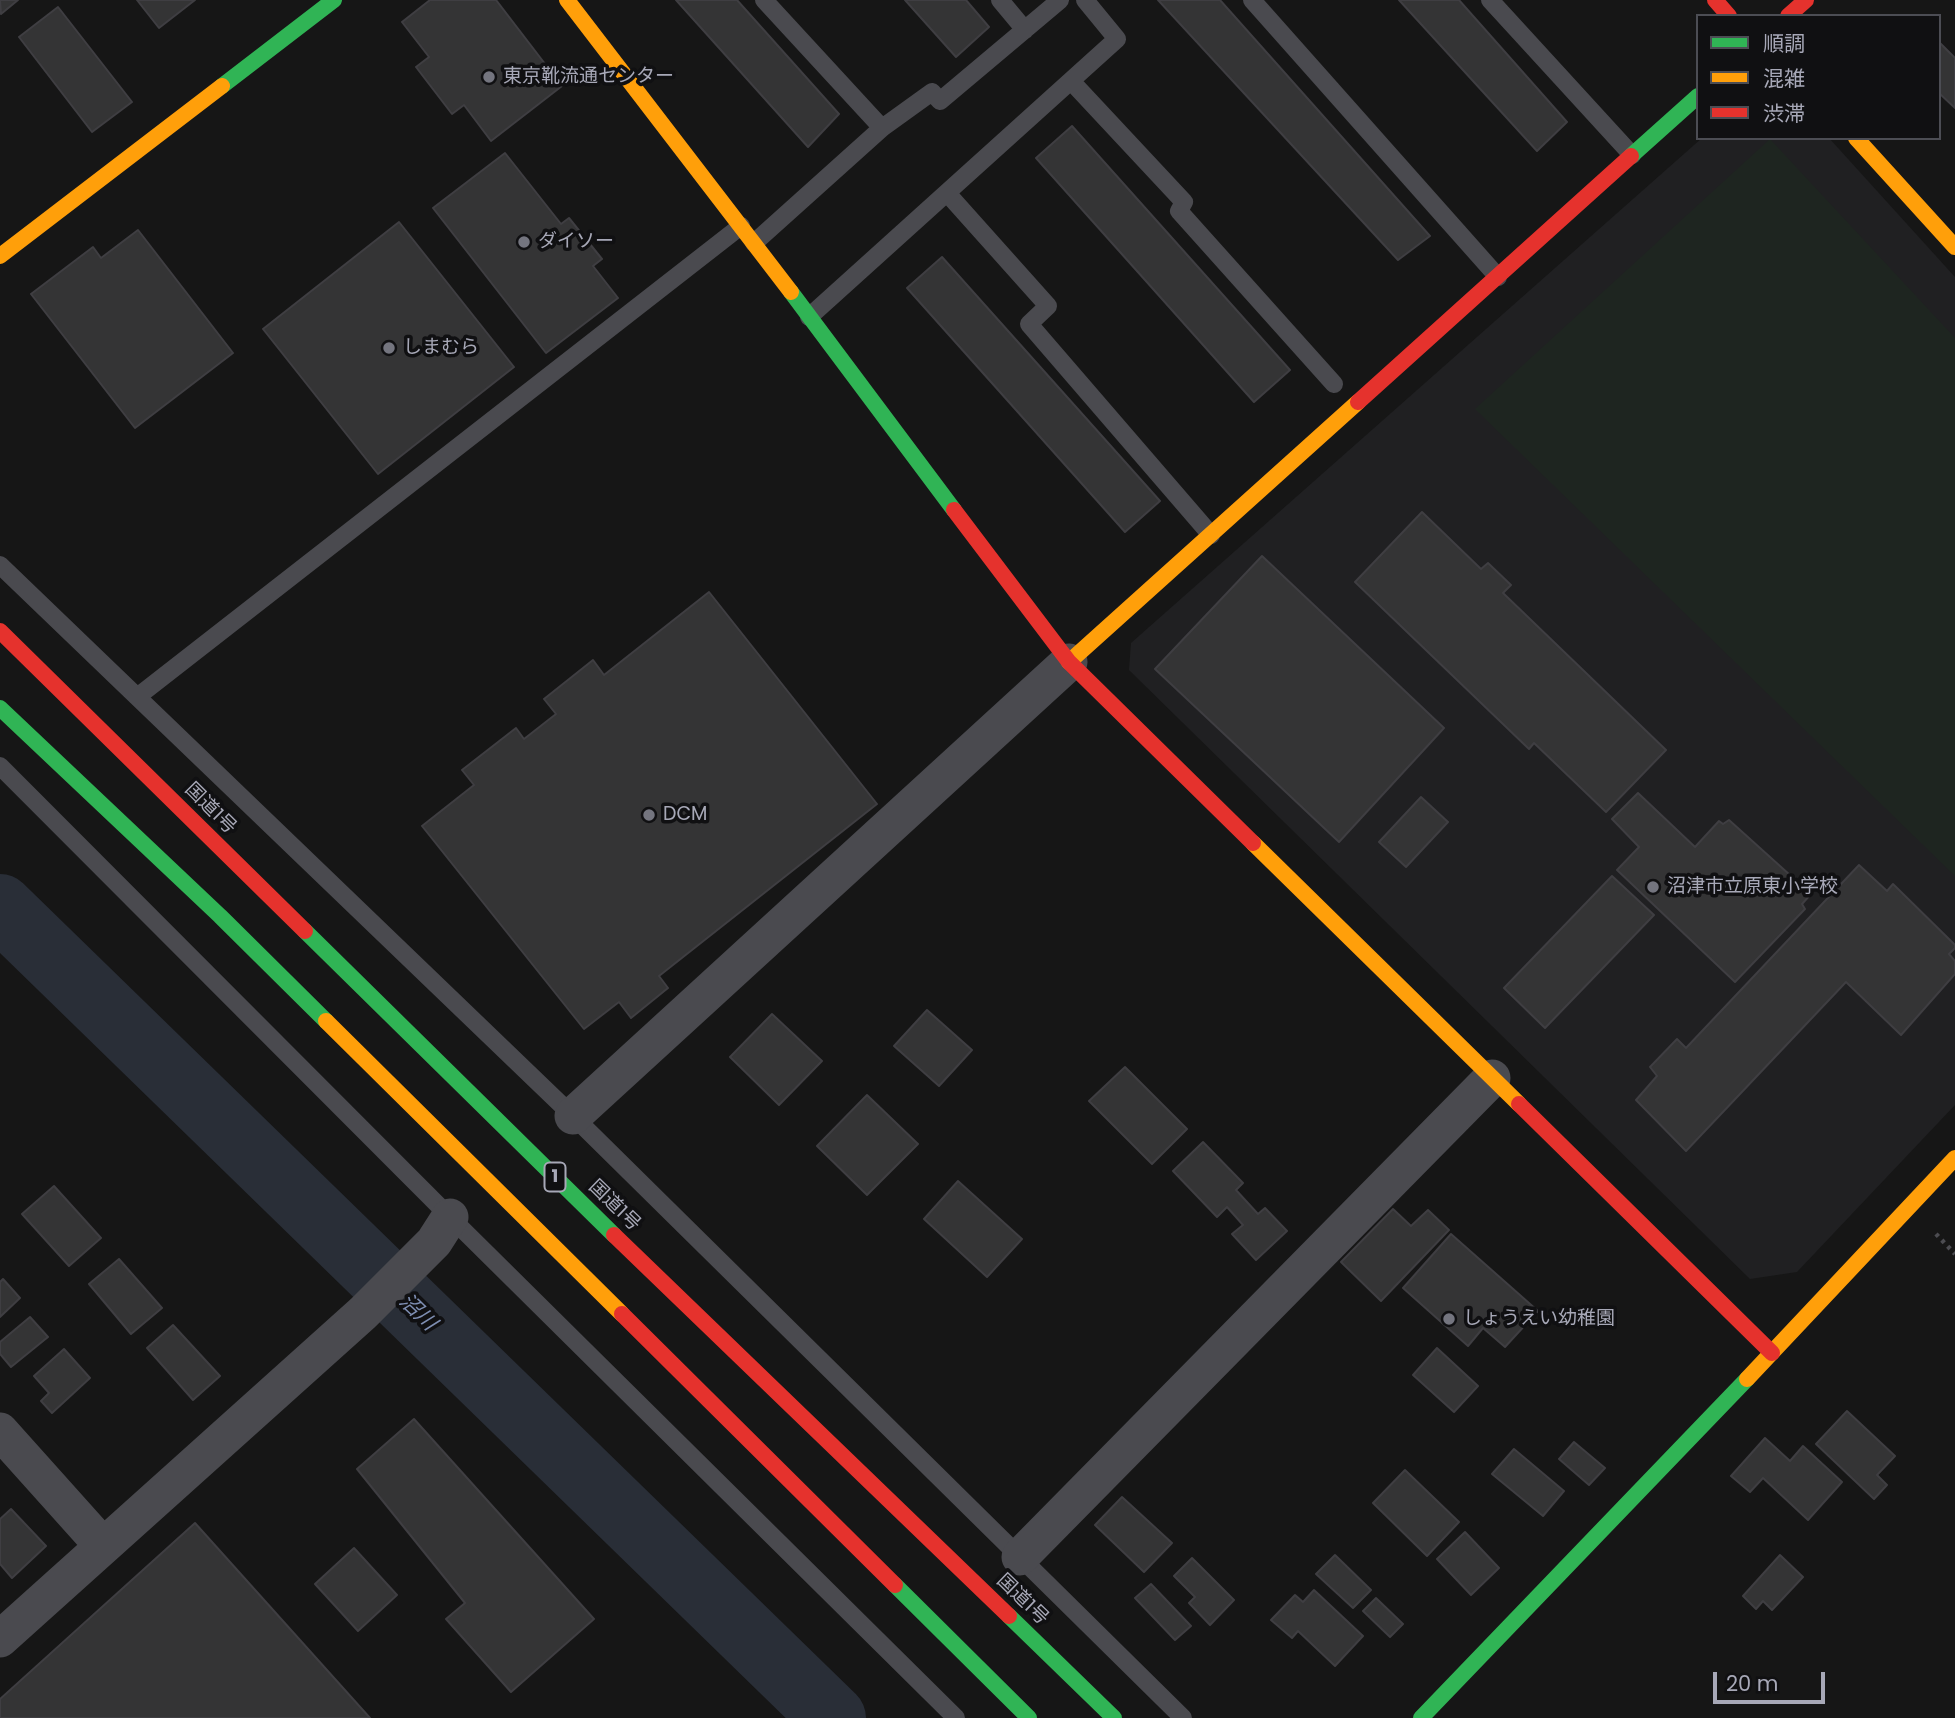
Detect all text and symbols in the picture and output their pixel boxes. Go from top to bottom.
legend [1696,14,1941,140]
text: 順調 [1763,29,1805,58]
text: 混雑 [1763,64,1805,93]
place label: 東京靴流通センター [503,66,674,88]
marker: 東京靴流通センター [481,69,497,85]
text: 渋滞 [1763,99,1805,128]
place label: ダイソー [538,231,614,253]
marker: ダイソー [516,234,532,250]
place label: しまむら [403,337,479,359]
marker: しまむら [381,340,397,356]
street label: 国道1号 [180,779,240,839]
place label: DCM [663,804,707,826]
marker: DCM [641,807,657,823]
place label: 沼津市立原東小学校 [1667,876,1838,898]
marker: 沼津市立原東小学校 [1645,879,1661,895]
road number: 1 [544,1162,566,1192]
street label: 国道1号 [583,1176,645,1236]
water label: 沼川 [393,1289,441,1337]
place label: しょうえい幼稚園 [1463,1308,1615,1330]
marker: しょうえい幼稚園 [1441,1311,1457,1327]
street label: 国道1号 [991,1570,1053,1630]
scale bar [1717,1658,1829,1702]
text: 20 m [1726,1669,1779,1698]

